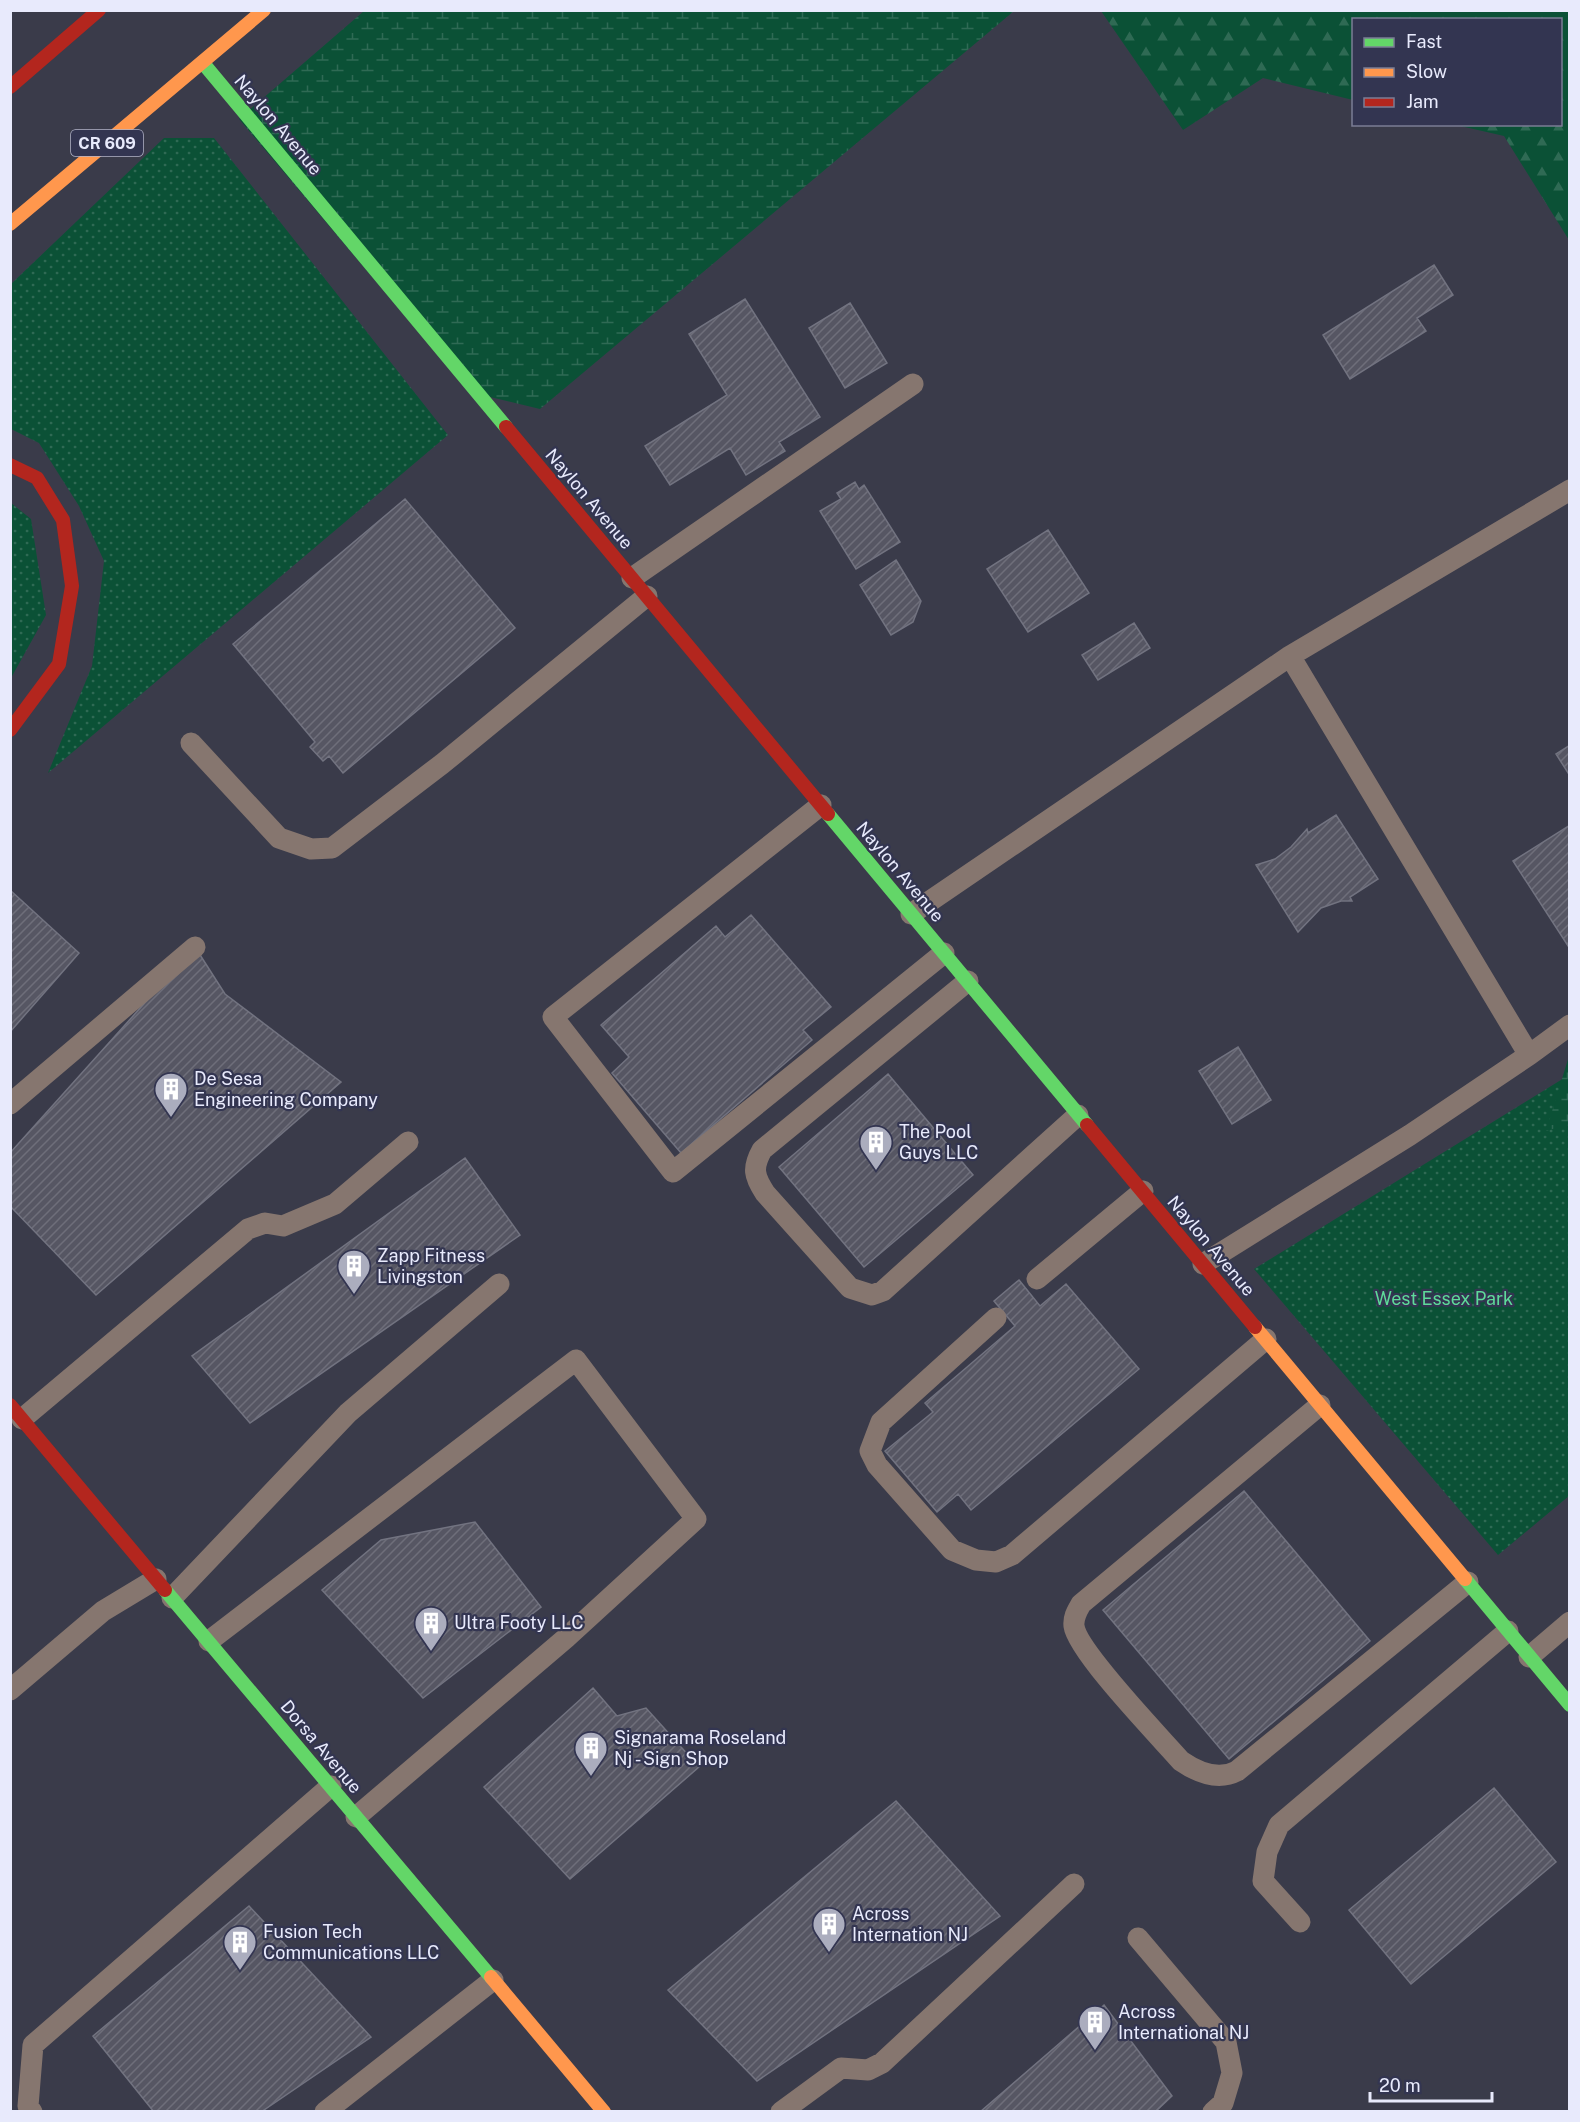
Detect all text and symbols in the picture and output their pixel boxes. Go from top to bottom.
legend [1352,18,1562,126]
text: Fast [1406,31,1442,52]
text: Slow [1406,61,1447,82]
street label: Naylon Avenue [230,70,326,179]
text: Jam [1406,91,1439,112]
road number: CR 609 [71,130,143,156]
street label: Naylon Avenue [541,444,637,553]
street label: Naylon Avenue [852,817,948,926]
place label: De Sesa Engineering Company [194,1068,378,1110]
building icon: De Sesa Engineering Company [153,1071,189,1118]
place label: The Pool Guys LLC [899,1121,978,1163]
building icon: The Pool Guys LLC [858,1124,894,1171]
street label: Naylon Avenue [1163,1191,1259,1300]
place label: Zapp Fitness Livingston [377,1245,485,1287]
building icon: Zapp Fitness Livingston [336,1248,372,1295]
park label: West Essex Park [1375,1288,1513,1309]
building icon: Ultra Footy LLC [413,1605,449,1652]
place label: Ultra Footy LLC [454,1612,584,1633]
street label: Dorsa Avenue [276,1696,366,1797]
place label: Signarama Roseland Nj - Sign Shop [614,1727,786,1769]
building icon: Signarama Roseland Nj - Sign Shop [573,1730,609,1777]
place label: Across Internation NJ [852,1903,968,1945]
building icon: Across Internation NJ [811,1906,847,1953]
place label: Fusion Tech Communications LLC [263,1921,440,1963]
building icon: Fusion Tech Communications LLC [222,1924,258,1971]
place label: Across International NJ [1118,2001,1249,2043]
building icon: Across International NJ [1077,2004,1113,2051]
scale bar [1370,2065,1492,2103]
text: 20 m [1379,2075,1421,2096]

